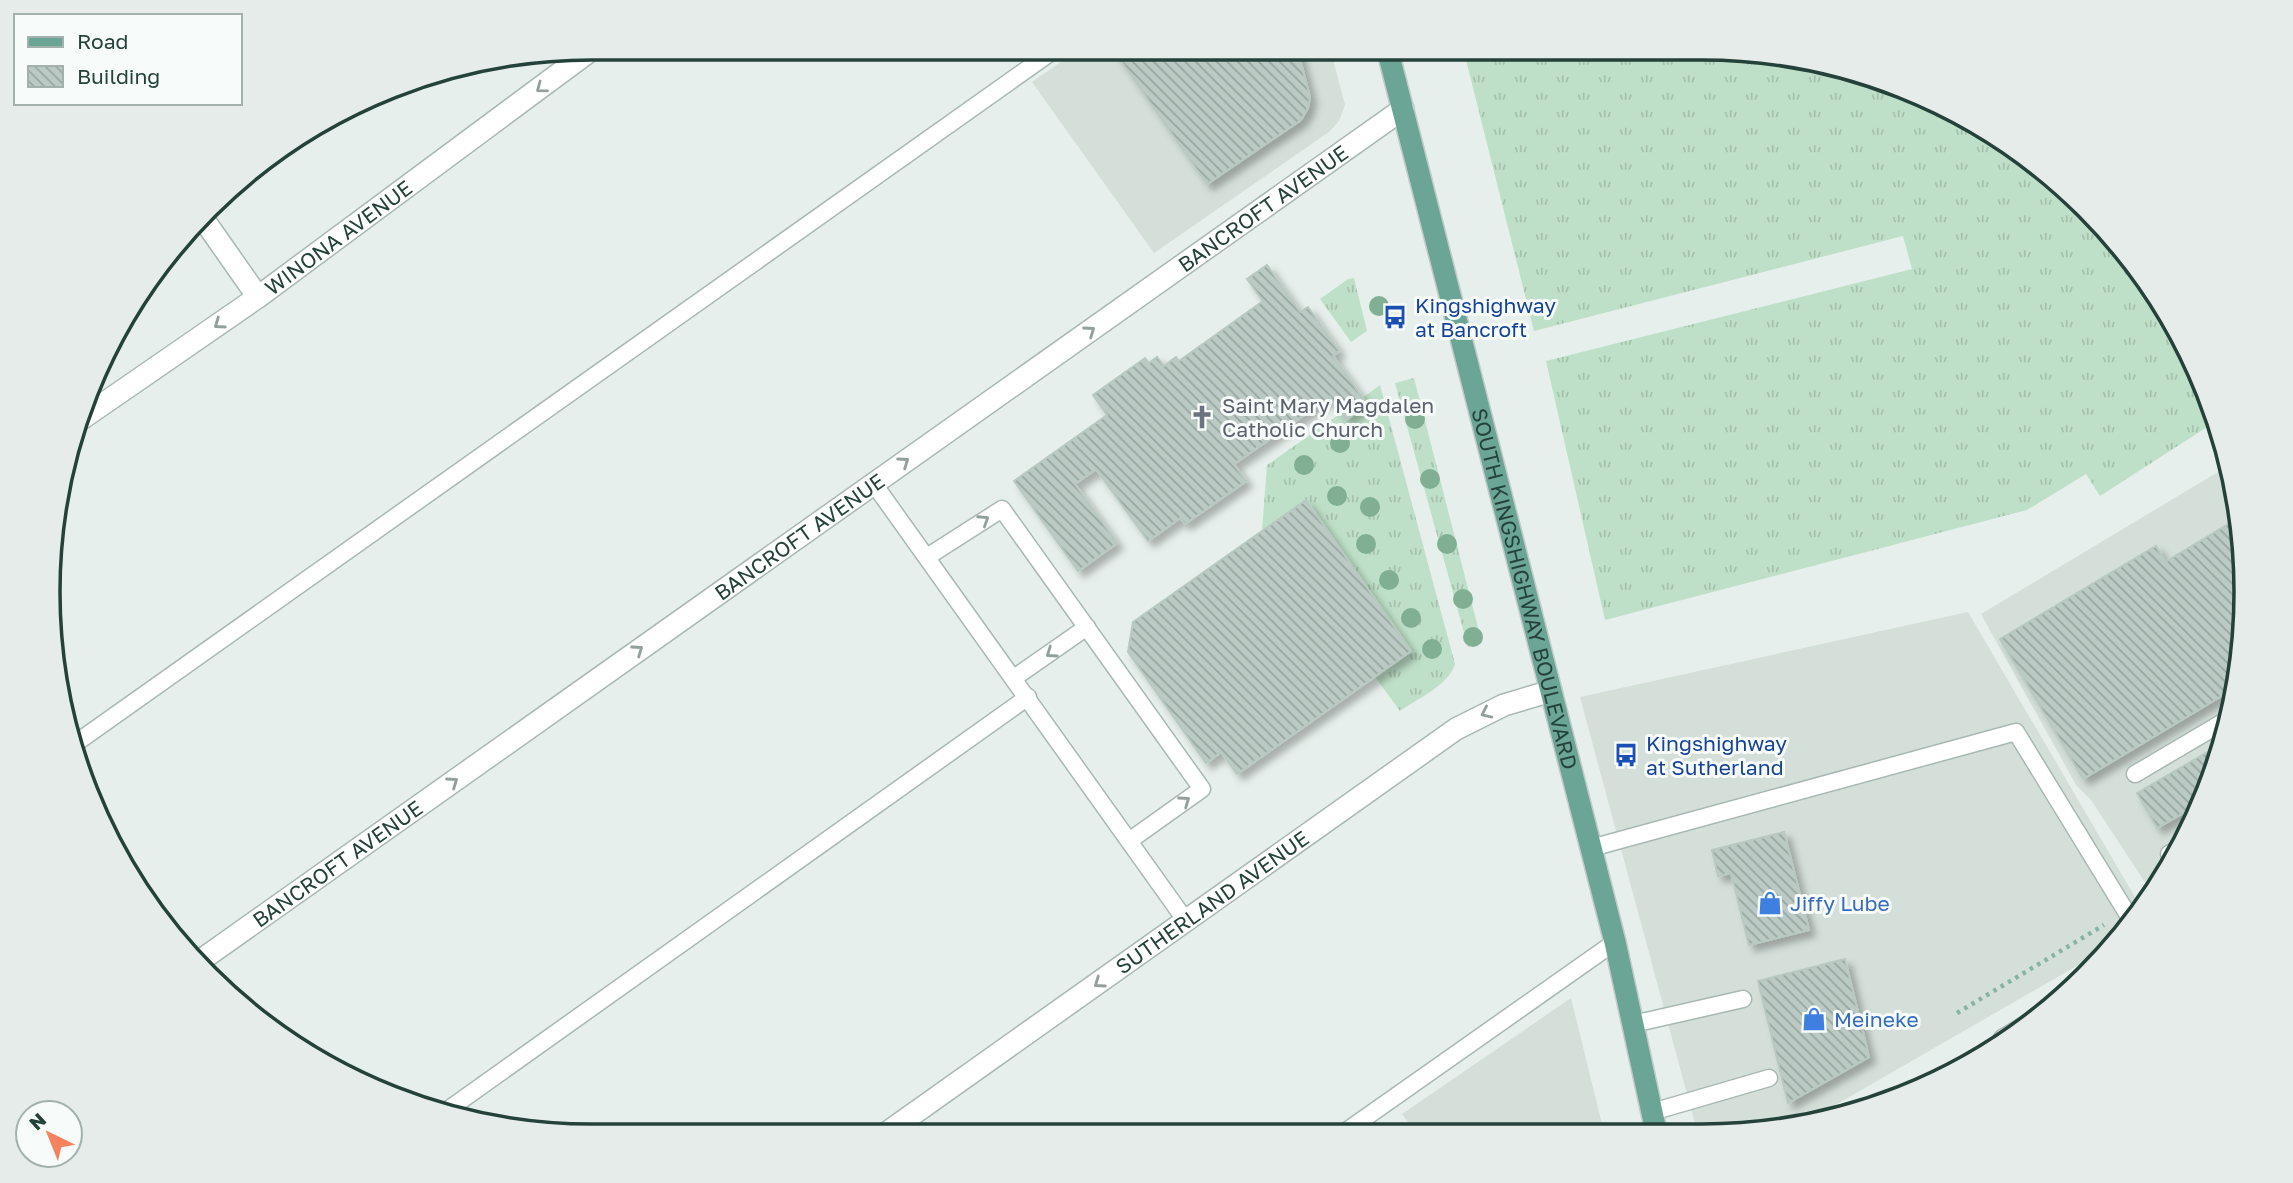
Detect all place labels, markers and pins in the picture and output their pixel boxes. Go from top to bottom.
place label: Kingshighway at Bancroft [1415,292,1556,342]
bus stop icon: Kingshighway at Bancroft [1381,303,1409,331]
place label: Saint Mary Magdalen Catholic Church [1222,392,1434,442]
church icon: Saint Mary Magdalen Catholic Church [1188,403,1216,431]
place label: Kingshighway at Sutherland [1646,730,1787,780]
bus stop icon: Kingshighway at Sutherland [1612,741,1640,769]
shop icon: Jiffy Lube [1756,889,1784,917]
place label: Jiffy Lube [1790,890,1890,916]
shop icon: Meineke [1800,1005,1828,1033]
place label: Meineke [1834,1006,1919,1032]

